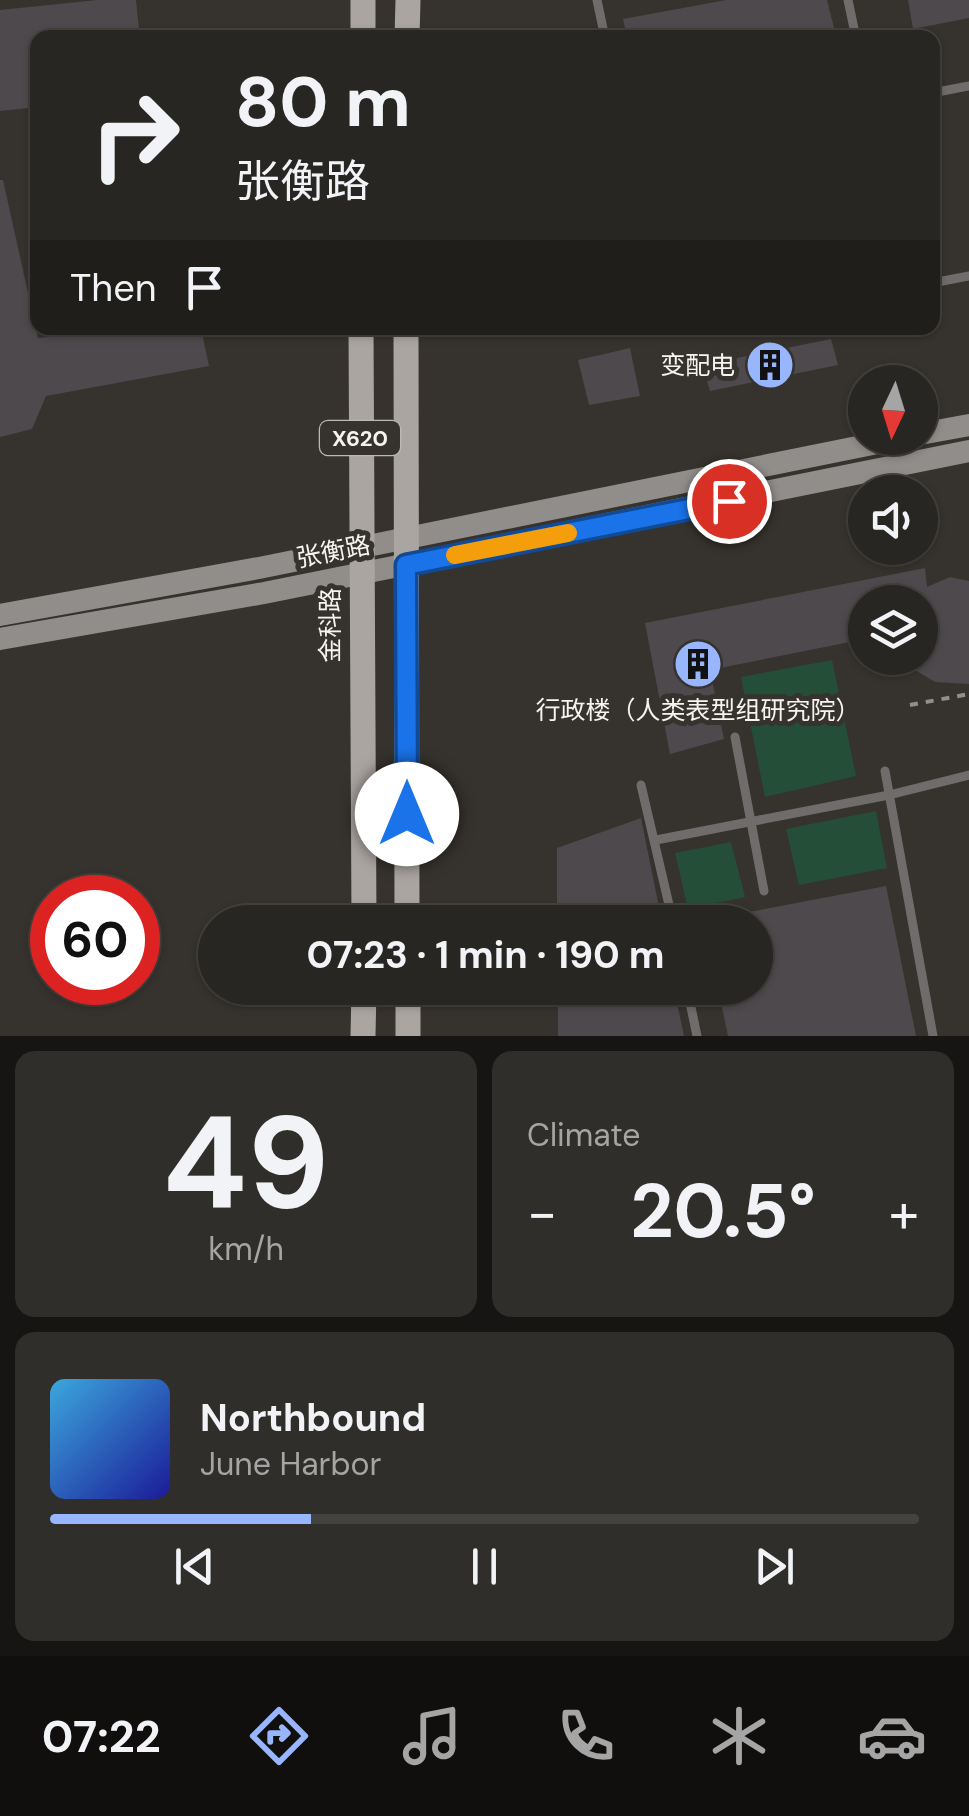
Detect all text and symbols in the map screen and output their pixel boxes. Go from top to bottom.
text: 80 m [235,57,411,148]
icon: right [70,70,200,200]
text: 张衡路 [235,152,370,211]
icon: arrive [177,260,232,315]
text: Then [70,263,157,313]
building icon: 变配电 [744,339,796,391]
place label: 变配电 [660,349,735,382]
north arrow [848,365,938,455]
map controls [848,365,938,675]
road number: X620 [320,421,400,455]
pin [687,459,772,544]
icon: arrive [702,474,757,529]
button: sound [848,475,938,565]
street label: 张衡路 [293,528,373,575]
button: layers [848,585,938,675]
street label: 金科路 [314,587,347,663]
building icon: 行政楼（人类表型组研究院） [672,638,724,690]
place label: 行政楼（人类表型组研究院） [535,694,861,727]
position arrow [355,762,459,866]
speed limit sign: 60 [30,875,160,1005]
text: 07:23 · 1 min · 190 m [306,930,665,980]
text: 49 [162,1078,330,1247]
text: Climate [527,1114,641,1156]
text: 20.5° [630,1163,816,1260]
text: − [527,1177,557,1249]
text: + [889,1177,919,1249]
text: km/h [208,1228,284,1270]
text: Northbound [200,1393,426,1443]
text: June Harbor [200,1443,381,1485]
icon: previous [167,1539,222,1594]
icon: pause [457,1539,512,1594]
icon: next [747,1539,802,1594]
icon: directions [244,1701,314,1771]
icon: music [397,1701,467,1771]
icon: phone [551,1701,621,1771]
icon: climate [704,1701,774,1771]
icon: car [857,1701,927,1771]
text: 07:22 [42,1707,161,1766]

